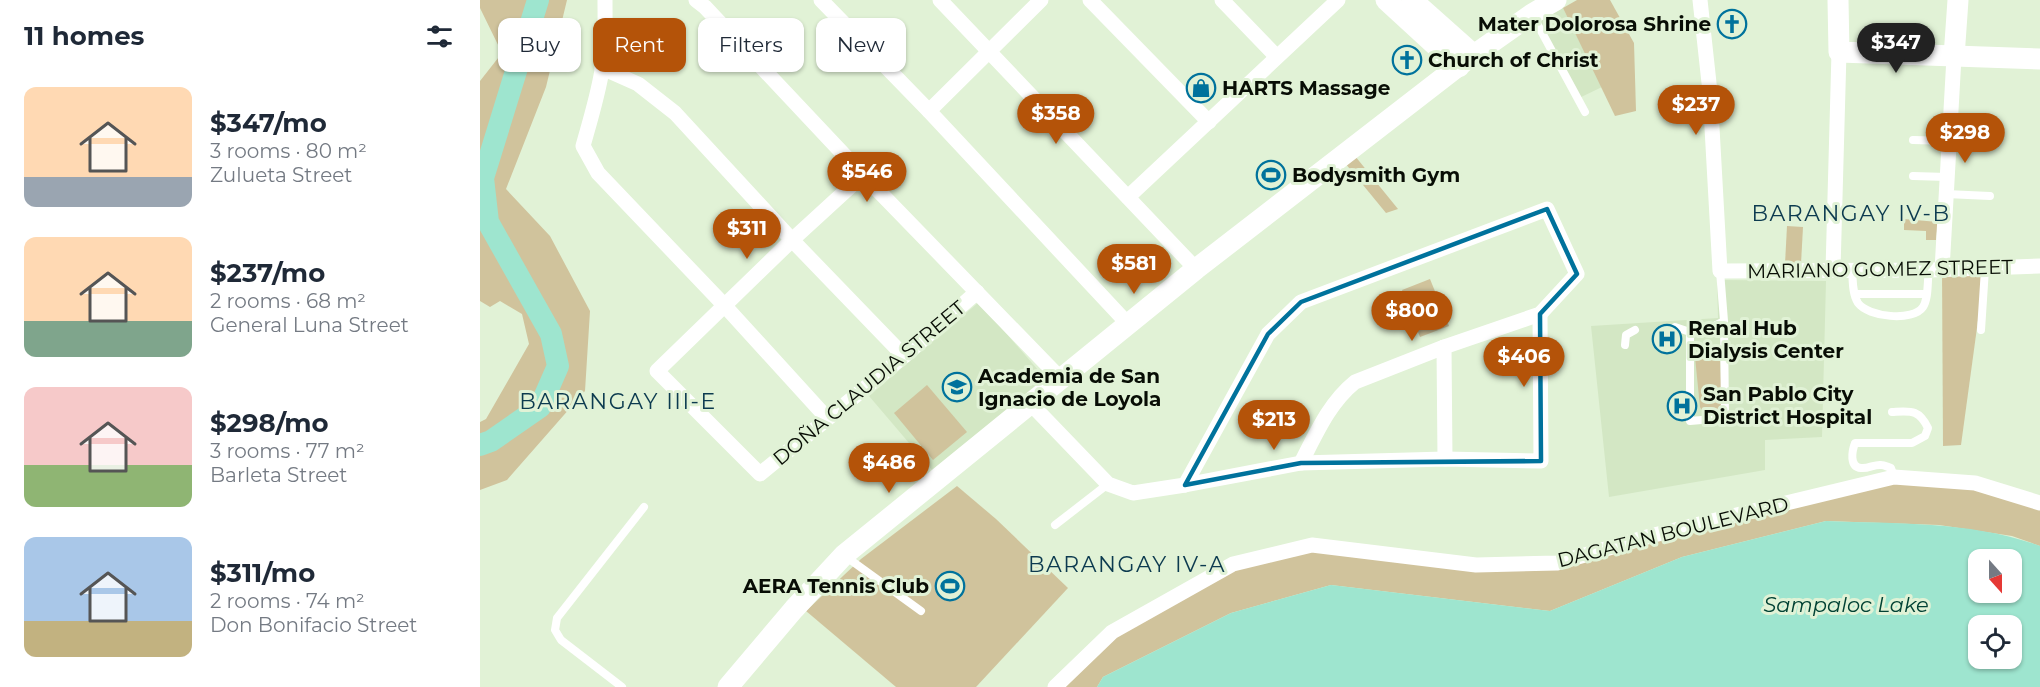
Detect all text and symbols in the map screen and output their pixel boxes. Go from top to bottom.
church icon: Mater Dolorosa Shrine [1716,8,1748,40]
place label: Mater Dolorosa Shrine [1478,12,1711,36]
chip: Buy [498,18,581,72]
chip: Rent [593,18,686,72]
chip: Filters [698,18,804,72]
chip: New [816,18,906,72]
text: 11 homes [24,20,144,52]
icon: filters [423,20,456,53]
pin: $347 [1860,23,1932,74]
text: $347 [1871,30,1921,54]
church icon: Church of Christ [1391,44,1423,76]
place label: Church of Christ [1428,48,1599,72]
shop icon: HARTS Massage [1185,72,1217,104]
place label: HARTS Massage [1222,76,1390,100]
pin: $237 [1660,85,1732,136]
text: $237 [1672,92,1720,116]
pin: $358 [1020,94,1092,145]
text: $358 [1031,101,1081,125]
text: $347/mo [210,107,327,139]
icon: home [72,111,144,183]
pin: $298 [1929,113,2001,164]
text: $298 [1940,120,1990,144]
text: 3 rooms · 80 m² [210,139,367,163]
pin: $546 [831,152,903,203]
text: $546 [841,159,893,183]
sports icon: Bodysmith Gym [1255,159,1287,191]
text: Zulueta Street [210,163,352,187]
place label: Bodysmith Gym [1292,163,1460,187]
district label: BARANGAY IV-B [1752,200,1951,227]
pin: $311 [711,209,783,260]
text: $311 [727,216,767,240]
pin: $581 [1098,244,1170,295]
text: $581 [1111,251,1157,275]
street label: MARIANO GOMEZ STREET [1747,255,2014,283]
text: $237/mo [210,257,325,289]
icon: home [72,261,144,333]
text: 2 rooms · 68 m² [210,289,366,313]
pin: $800 [1376,291,1448,342]
street label: DOÑA CLAUDIA STREET [768,295,970,470]
text: $800 [1385,298,1439,322]
text: General Luna Street [210,313,409,337]
place label: Renal Hub Dialysis Center [1688,316,1844,363]
hospital icon: Renal Hub Dialysis Center [1651,323,1683,355]
pin: $406 [1488,337,1560,388]
text: $406 [1497,344,1551,368]
place label: Academia de San Ignacio de Loyola [977,364,1161,411]
school or university icon: Academia de San Ignacio de Loyola [941,371,973,403]
place label: San Pablo City District Hospital [1703,382,1872,429]
district label: BARANGAY III-E [519,388,717,415]
hospital icon: San Pablo City District Hospital [1666,390,1698,422]
pin: $213 [1238,400,1310,451]
text: $298/mo [210,407,329,439]
text: $213 [1252,407,1296,431]
icon: home [72,411,144,483]
text: 3 rooms · 77 m² [210,439,365,463]
pin: $486 [853,443,925,494]
text: $486 [863,450,915,474]
text: Barleta Street [210,463,347,487]
street label: DAGATAN BOULEVARD [1555,492,1791,572]
north arrow [1968,549,2022,603]
map controls [1968,549,2022,669]
district label: BARANGAY IV-A [1028,551,1226,578]
text: $311/mo [210,557,315,589]
icon: home [72,561,144,633]
sports icon: AERA Tennis Club [934,570,966,602]
place label: AERA Tennis Club [742,574,929,598]
text: 2 rooms · 74 m² [210,589,365,613]
water label: Sampaloc Lake [1763,592,1929,617]
text: Don Bonifacio Street [210,613,417,637]
button: locate [1968,615,2022,669]

